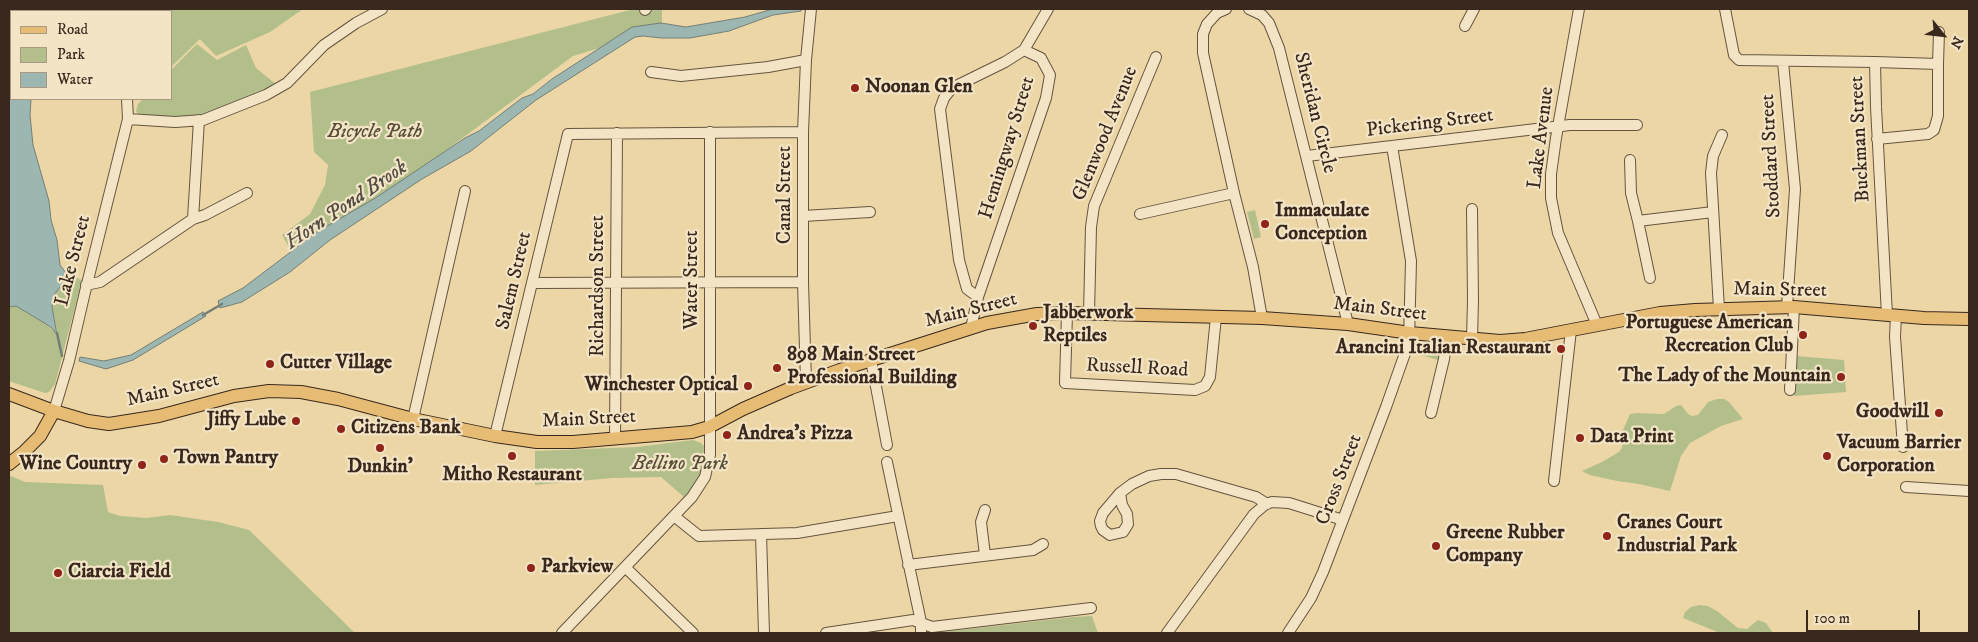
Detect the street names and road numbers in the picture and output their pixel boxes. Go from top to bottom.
street label: Sheridan Circle [1287,50,1341,176]
street label: Glenwood Avenue [1068,63,1144,205]
street label: Hemingway Street [975,74,1041,222]
street label: Buckman Street [1846,75,1876,203]
street label: Lake Avenue [1524,85,1560,191]
street label: Stoddard Street [1757,93,1787,219]
street label: Pickering Street [1365,104,1495,144]
street label: Canal Street [774,146,798,244]
street label: Lake Street [51,213,97,309]
street label: Richardson Street [587,215,611,357]
street label: Salem Street [492,230,538,332]
street label: Water Street [681,230,705,330]
street label: Main Street [1733,278,1827,304]
street label: Main Street [923,288,1019,334]
street label: Main Street [1332,292,1428,328]
street label: Russell Road [1085,354,1189,384]
street label: Main Street [125,369,221,413]
street label: Main Street [541,406,637,434]
street label: Cross Street [1312,431,1368,529]

